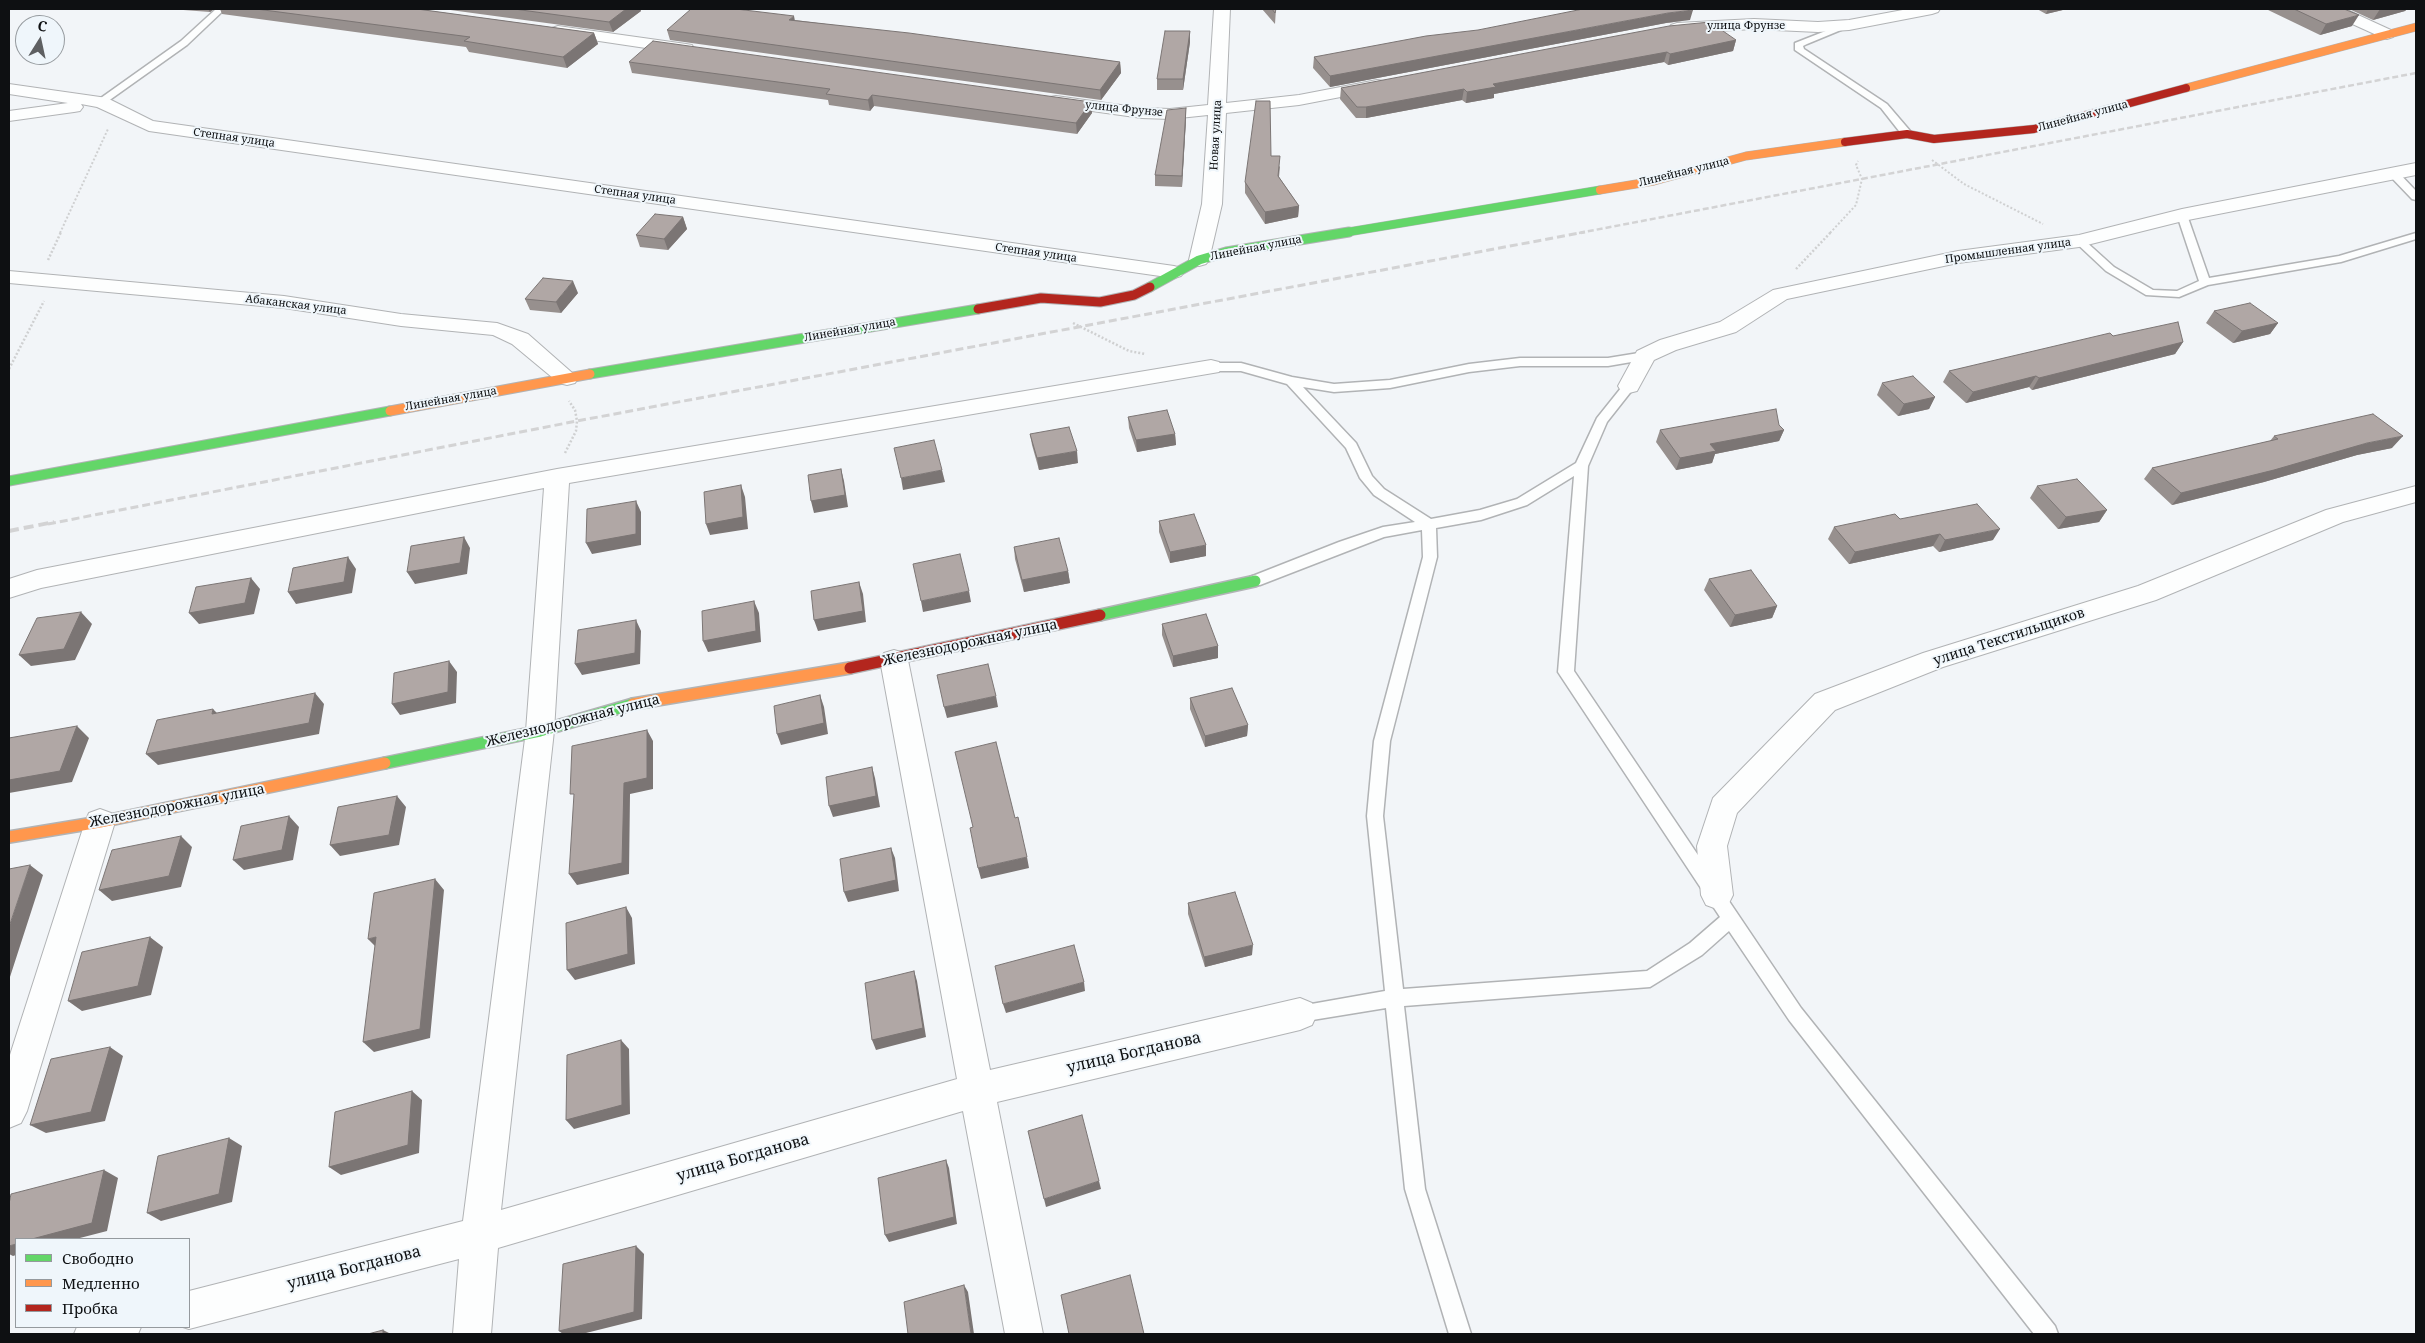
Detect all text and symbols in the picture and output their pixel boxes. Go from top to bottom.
north arrow [15,15,65,65]
text: С [36,16,49,36]
street label: улица Фрунзе [1707,19,1785,33]
street label: улица Фрунзе [1085,98,1163,120]
street label: Линейная улица [2036,98,2130,134]
street label: Новая улица [1208,99,1224,171]
street label: Степная улица [192,126,276,150]
street label: Линейная улица [1637,154,1731,190]
street label: Степная улица [593,183,677,207]
street label: Линейная улица [1209,233,1303,263]
street label: Промышленная улица [1944,236,2072,266]
street label: Степная улица [994,241,1078,265]
street label: Абаканская улица [245,292,347,318]
street label: Линейная улица [803,315,897,345]
street label: Линейная улица [404,384,498,414]
street label: улица Текстильщиков [1931,605,2087,669]
street label: Железнодорожная улица [881,616,1059,670]
street label: Железнодорожная улица [484,691,662,751]
street label: Железнодорожная улица [88,781,266,831]
street label: улица Богданова [1065,1028,1203,1078]
street label: улица Богданова [674,1130,812,1186]
legend [15,1238,190,1328]
street label: улица Богданова [285,1242,423,1294]
text: Свободно [62,1248,134,1268]
text: Медленно [62,1273,140,1293]
text: Пробка [62,1298,118,1318]

